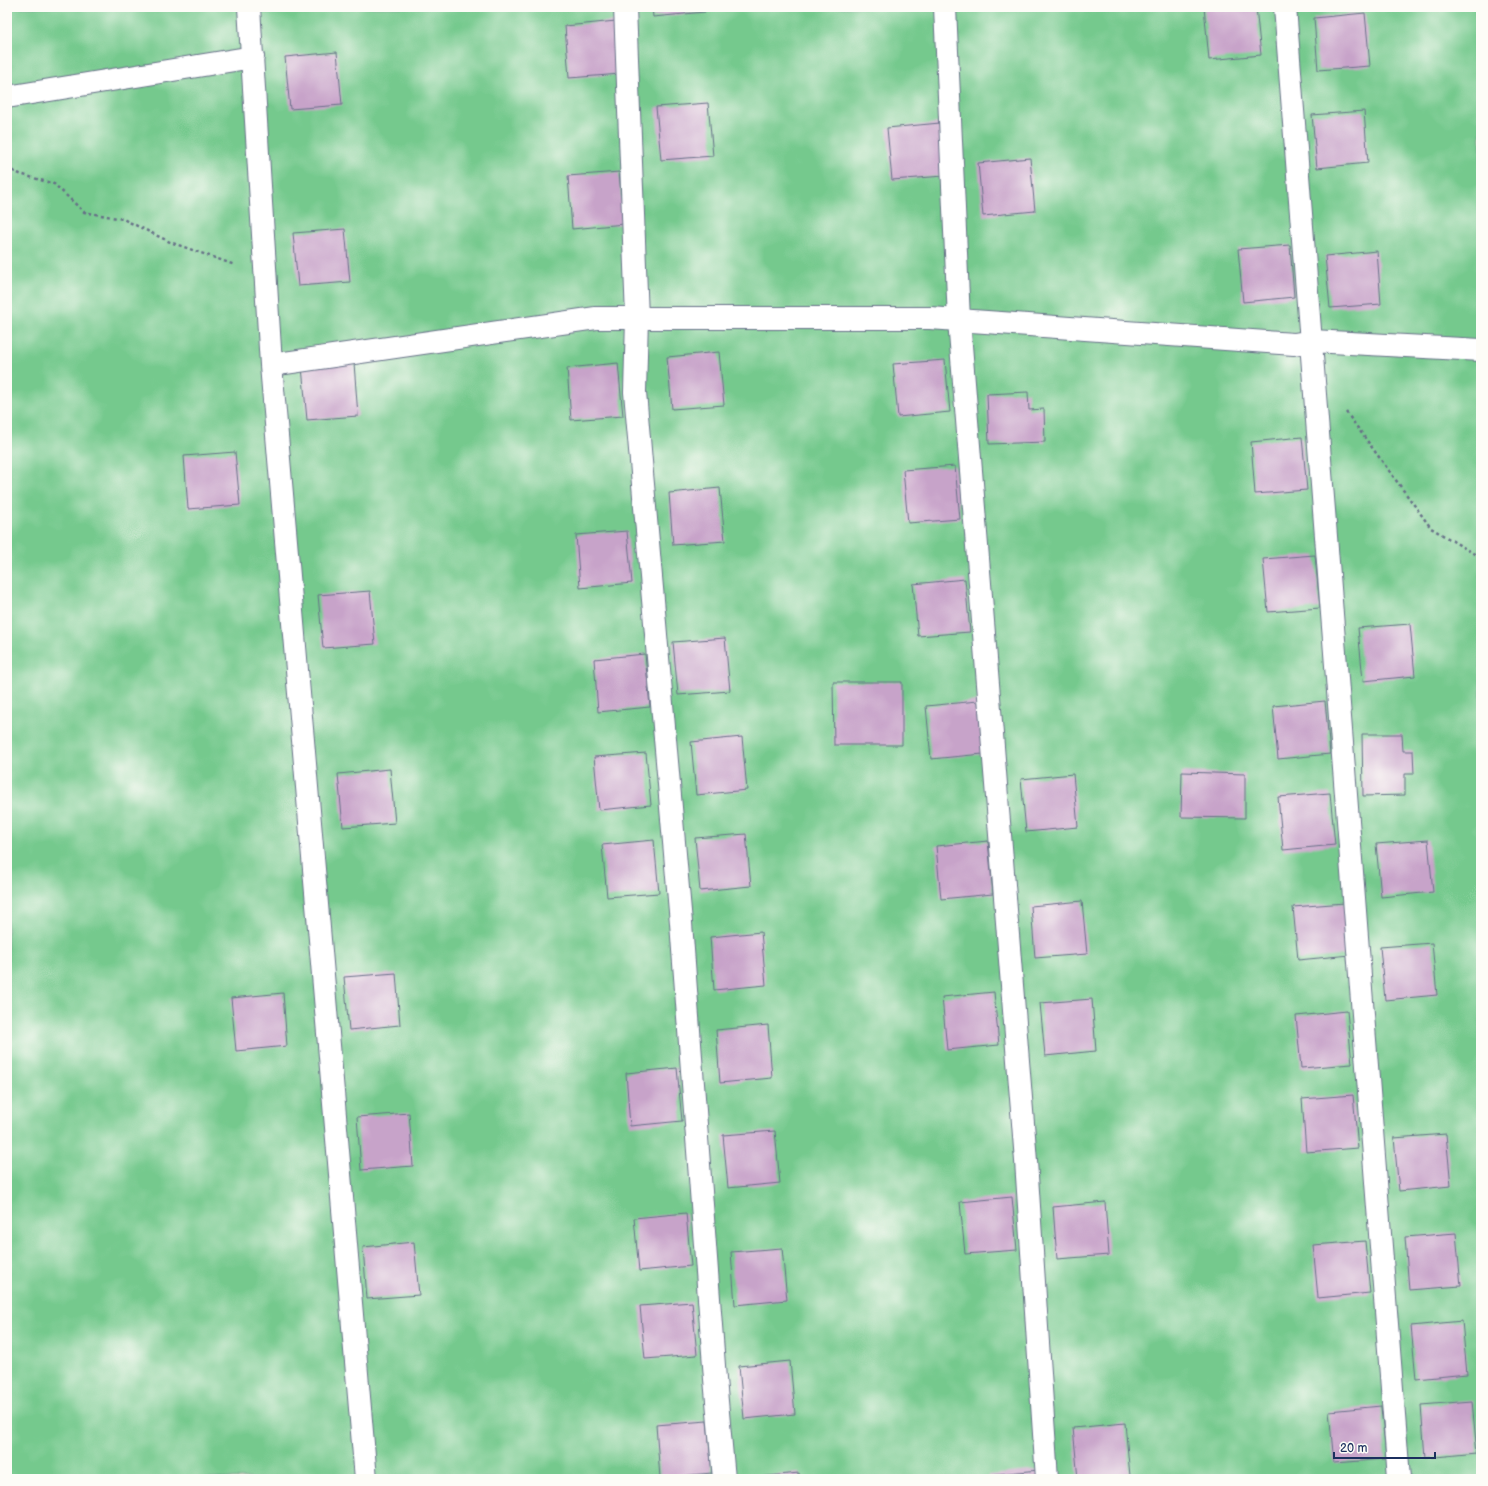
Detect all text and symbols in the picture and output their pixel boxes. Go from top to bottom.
scale bar [1334,1434,1435,1460]
text: 20 m [1340,1441,1367,1456]

